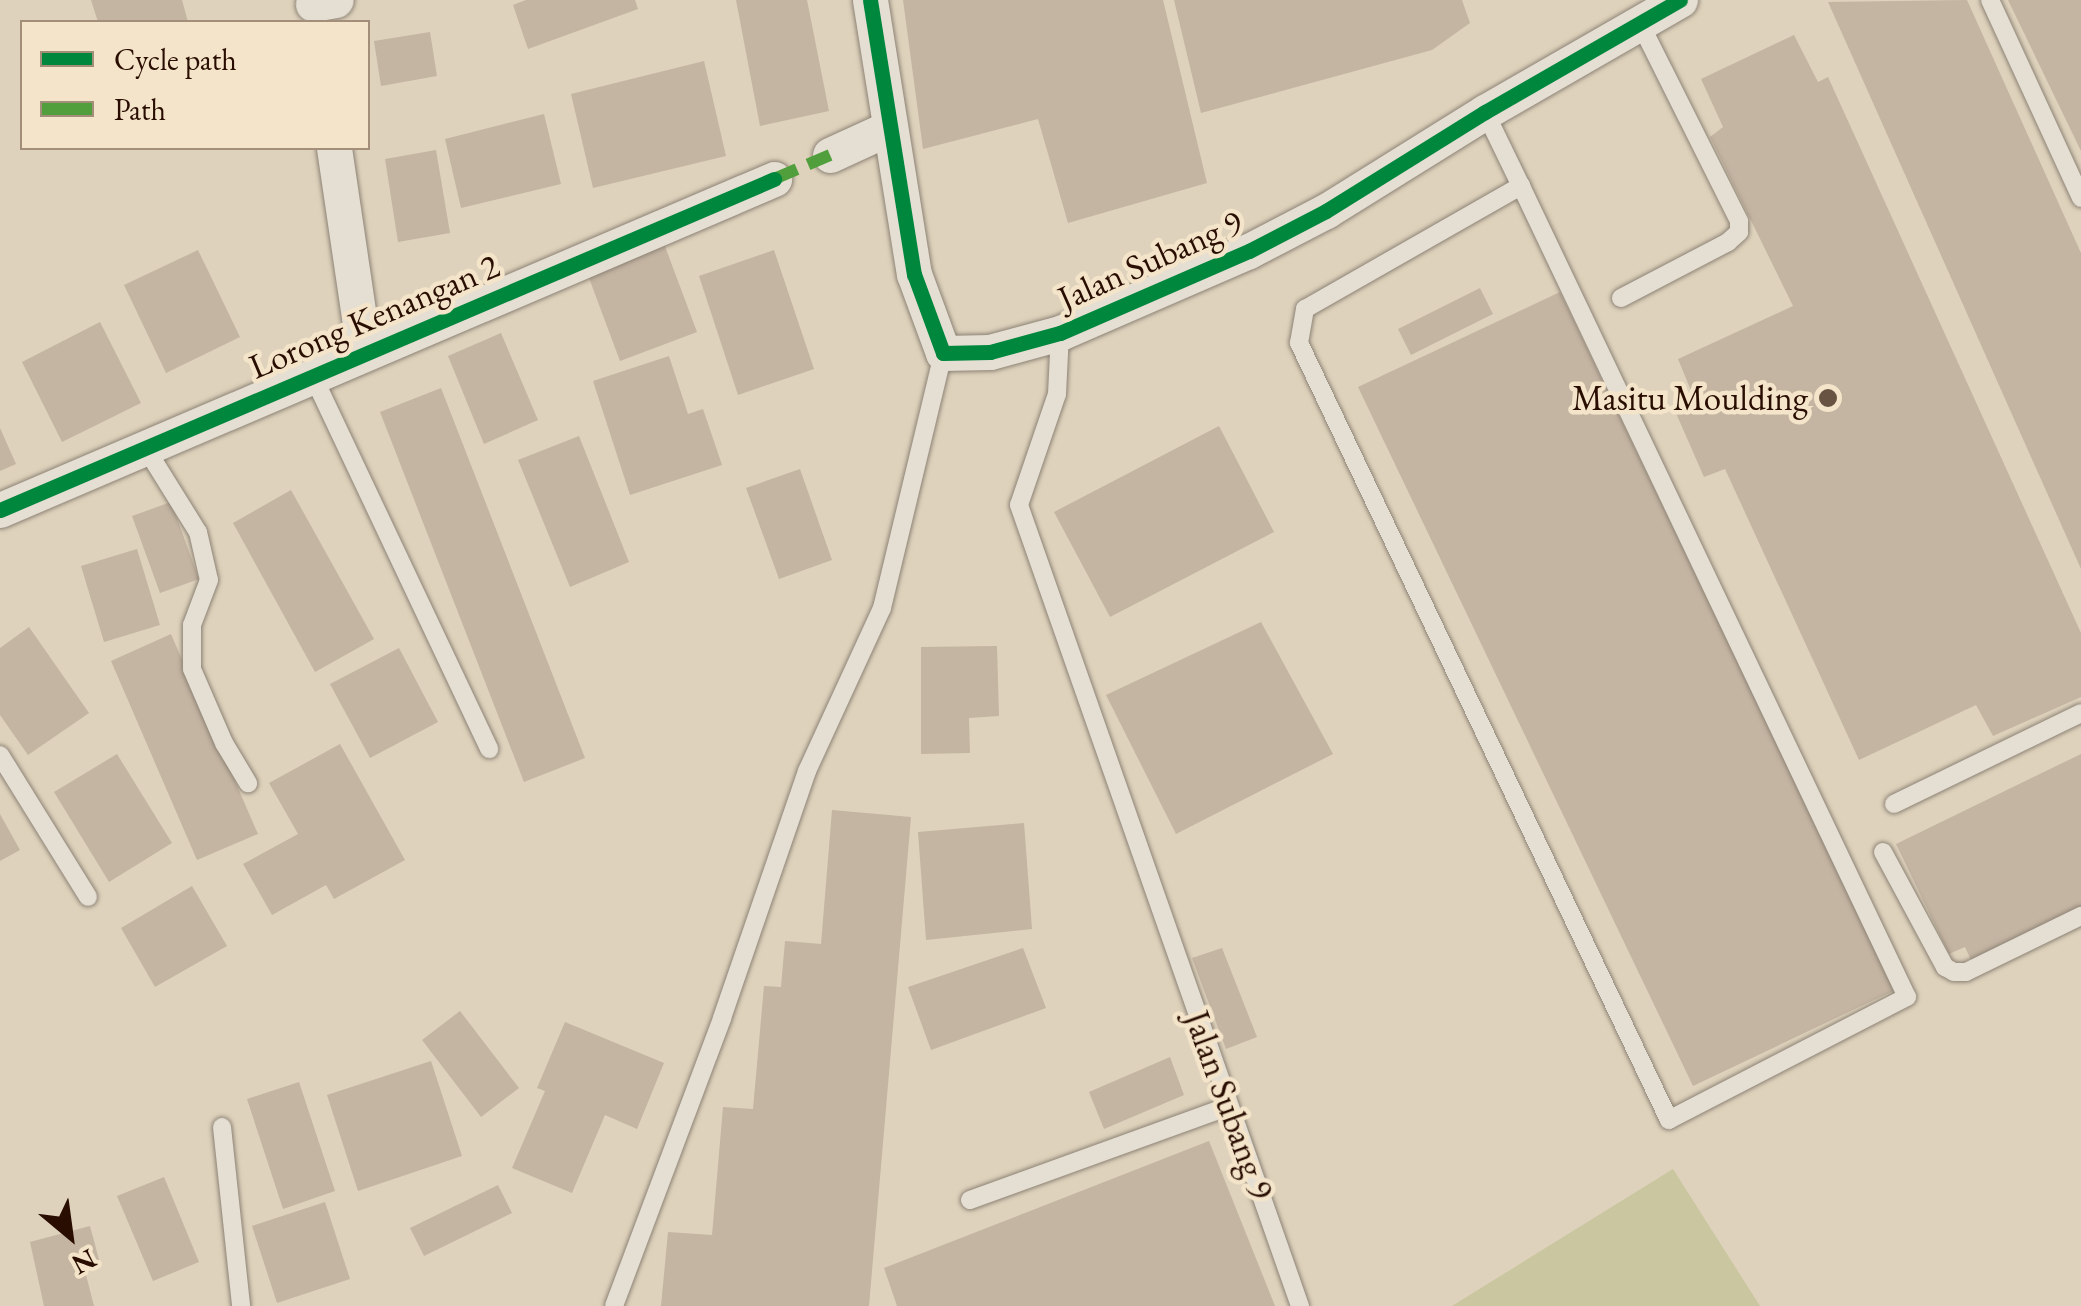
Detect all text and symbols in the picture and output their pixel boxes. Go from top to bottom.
legend [20,20,370,150]
text: Cycle path [114,40,237,79]
text: Path [114,90,166,129]
street label: Jalan Subang 9 [1051,201,1249,319]
street label: Lorong Kenangan 2 [243,244,505,388]
place label: Masitu Moulding [1572,377,1808,419]
marker: Masitu Moulding [1817,387,1839,409]
street label: Jalan Subang 9 [1176,1005,1282,1205]
north arrow [20,1186,120,1286]
text: N [66,1241,103,1283]

